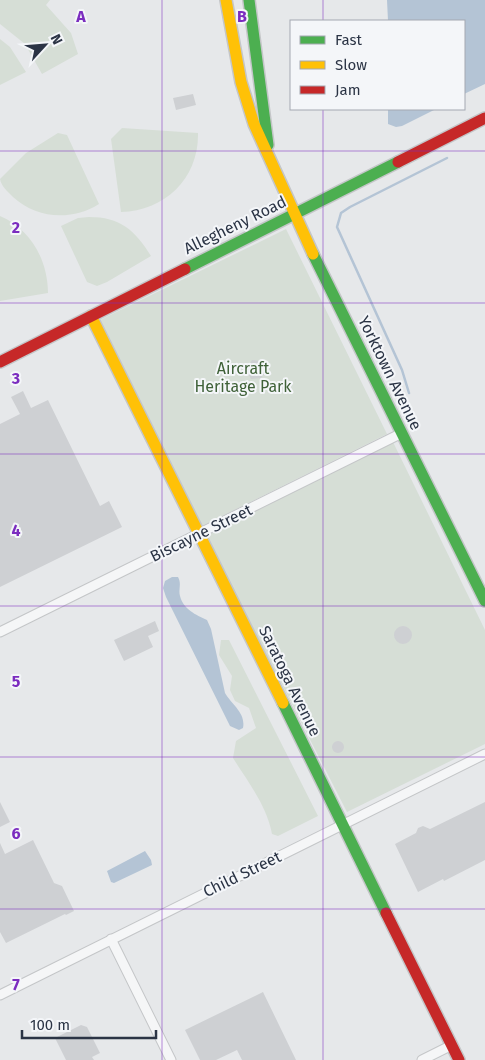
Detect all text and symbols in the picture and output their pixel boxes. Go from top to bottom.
text: A [75,7,86,26]
text: B [237,7,247,26]
north arrow [20,20,70,70]
legend [290,20,465,110]
text: Fast [335,31,362,49]
text: N [47,32,66,47]
text: Slow [335,56,367,74]
text: Jam [335,81,361,99]
street label: Allegheny Road [181,192,289,258]
text: 2 [12,218,20,237]
street label: Yorktown Avenue [354,313,426,433]
park label: Aircraft Heritage Park [194,359,292,396]
text: 3 [11,369,20,388]
street label: Biscayne Street [147,500,255,566]
text: 4 [11,521,21,540]
street label: Saratoga Avenue [255,623,325,739]
text: 5 [12,672,21,691]
text: 6 [11,824,21,843]
street label: Child Street [200,847,284,901]
text: 7 [12,975,20,994]
scale bar [22,1008,156,1040]
text: 100 m [30,1016,70,1034]

